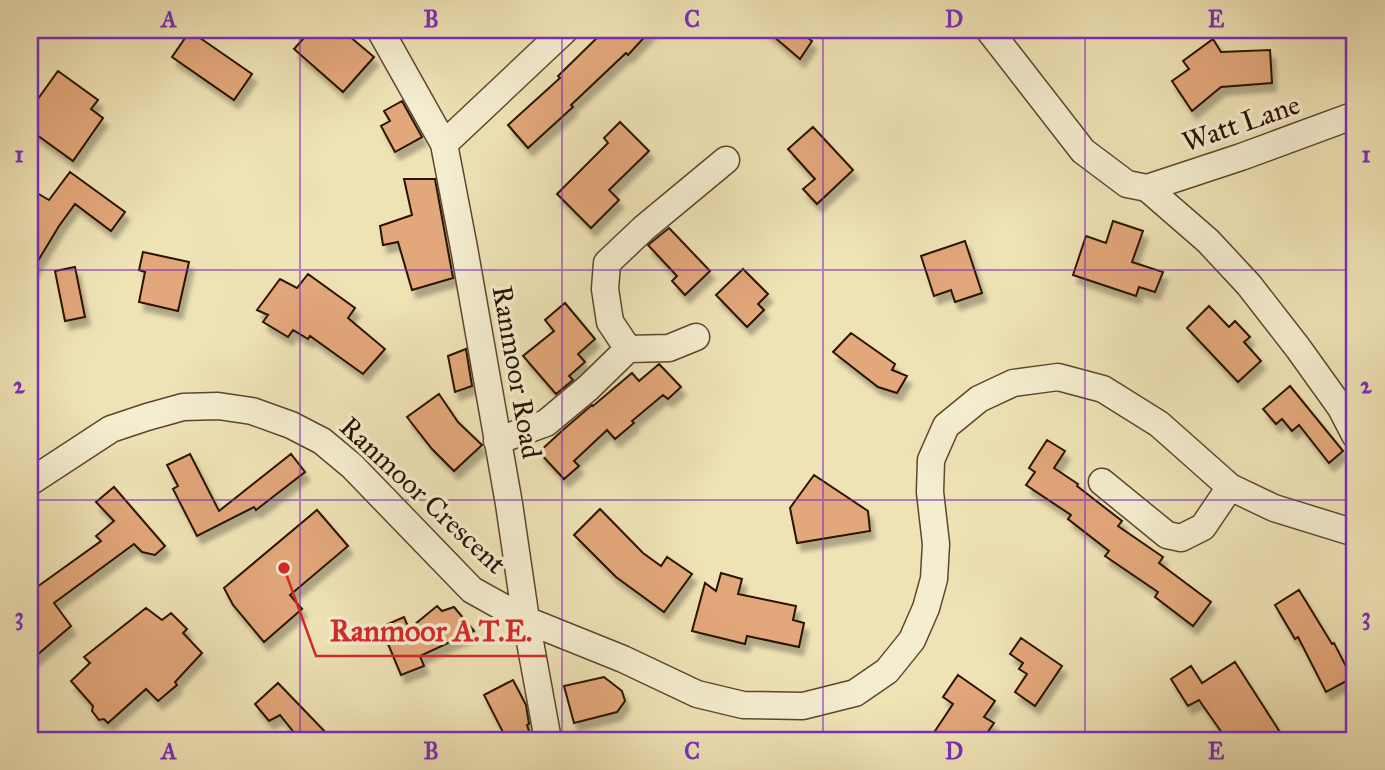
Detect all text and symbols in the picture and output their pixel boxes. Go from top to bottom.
text: A [159,5,177,33]
text: B [423,5,439,33]
text: C [684,5,700,33]
text: D [945,5,963,33]
text: E [1208,5,1225,33]
street label: Watt Lane [1178,87,1304,159]
text: 1 [14,140,24,168]
text: 1 [1361,140,1371,168]
street label: Ranmoor Road [485,283,549,461]
text: 2 [13,371,25,399]
text: 2 [1360,371,1372,399]
street label: Ranmoor Crescent [332,409,514,581]
text: 3 [14,602,24,631]
text: 3 [1361,602,1371,631]
callout: Ranmoor A.T.E. [316,605,546,656]
text: Ranmoor A.T.E. [330,613,532,649]
text: A [159,737,177,765]
text: B [423,737,439,765]
text: C [684,737,700,765]
text: D [945,737,963,765]
text: E [1208,737,1225,765]

